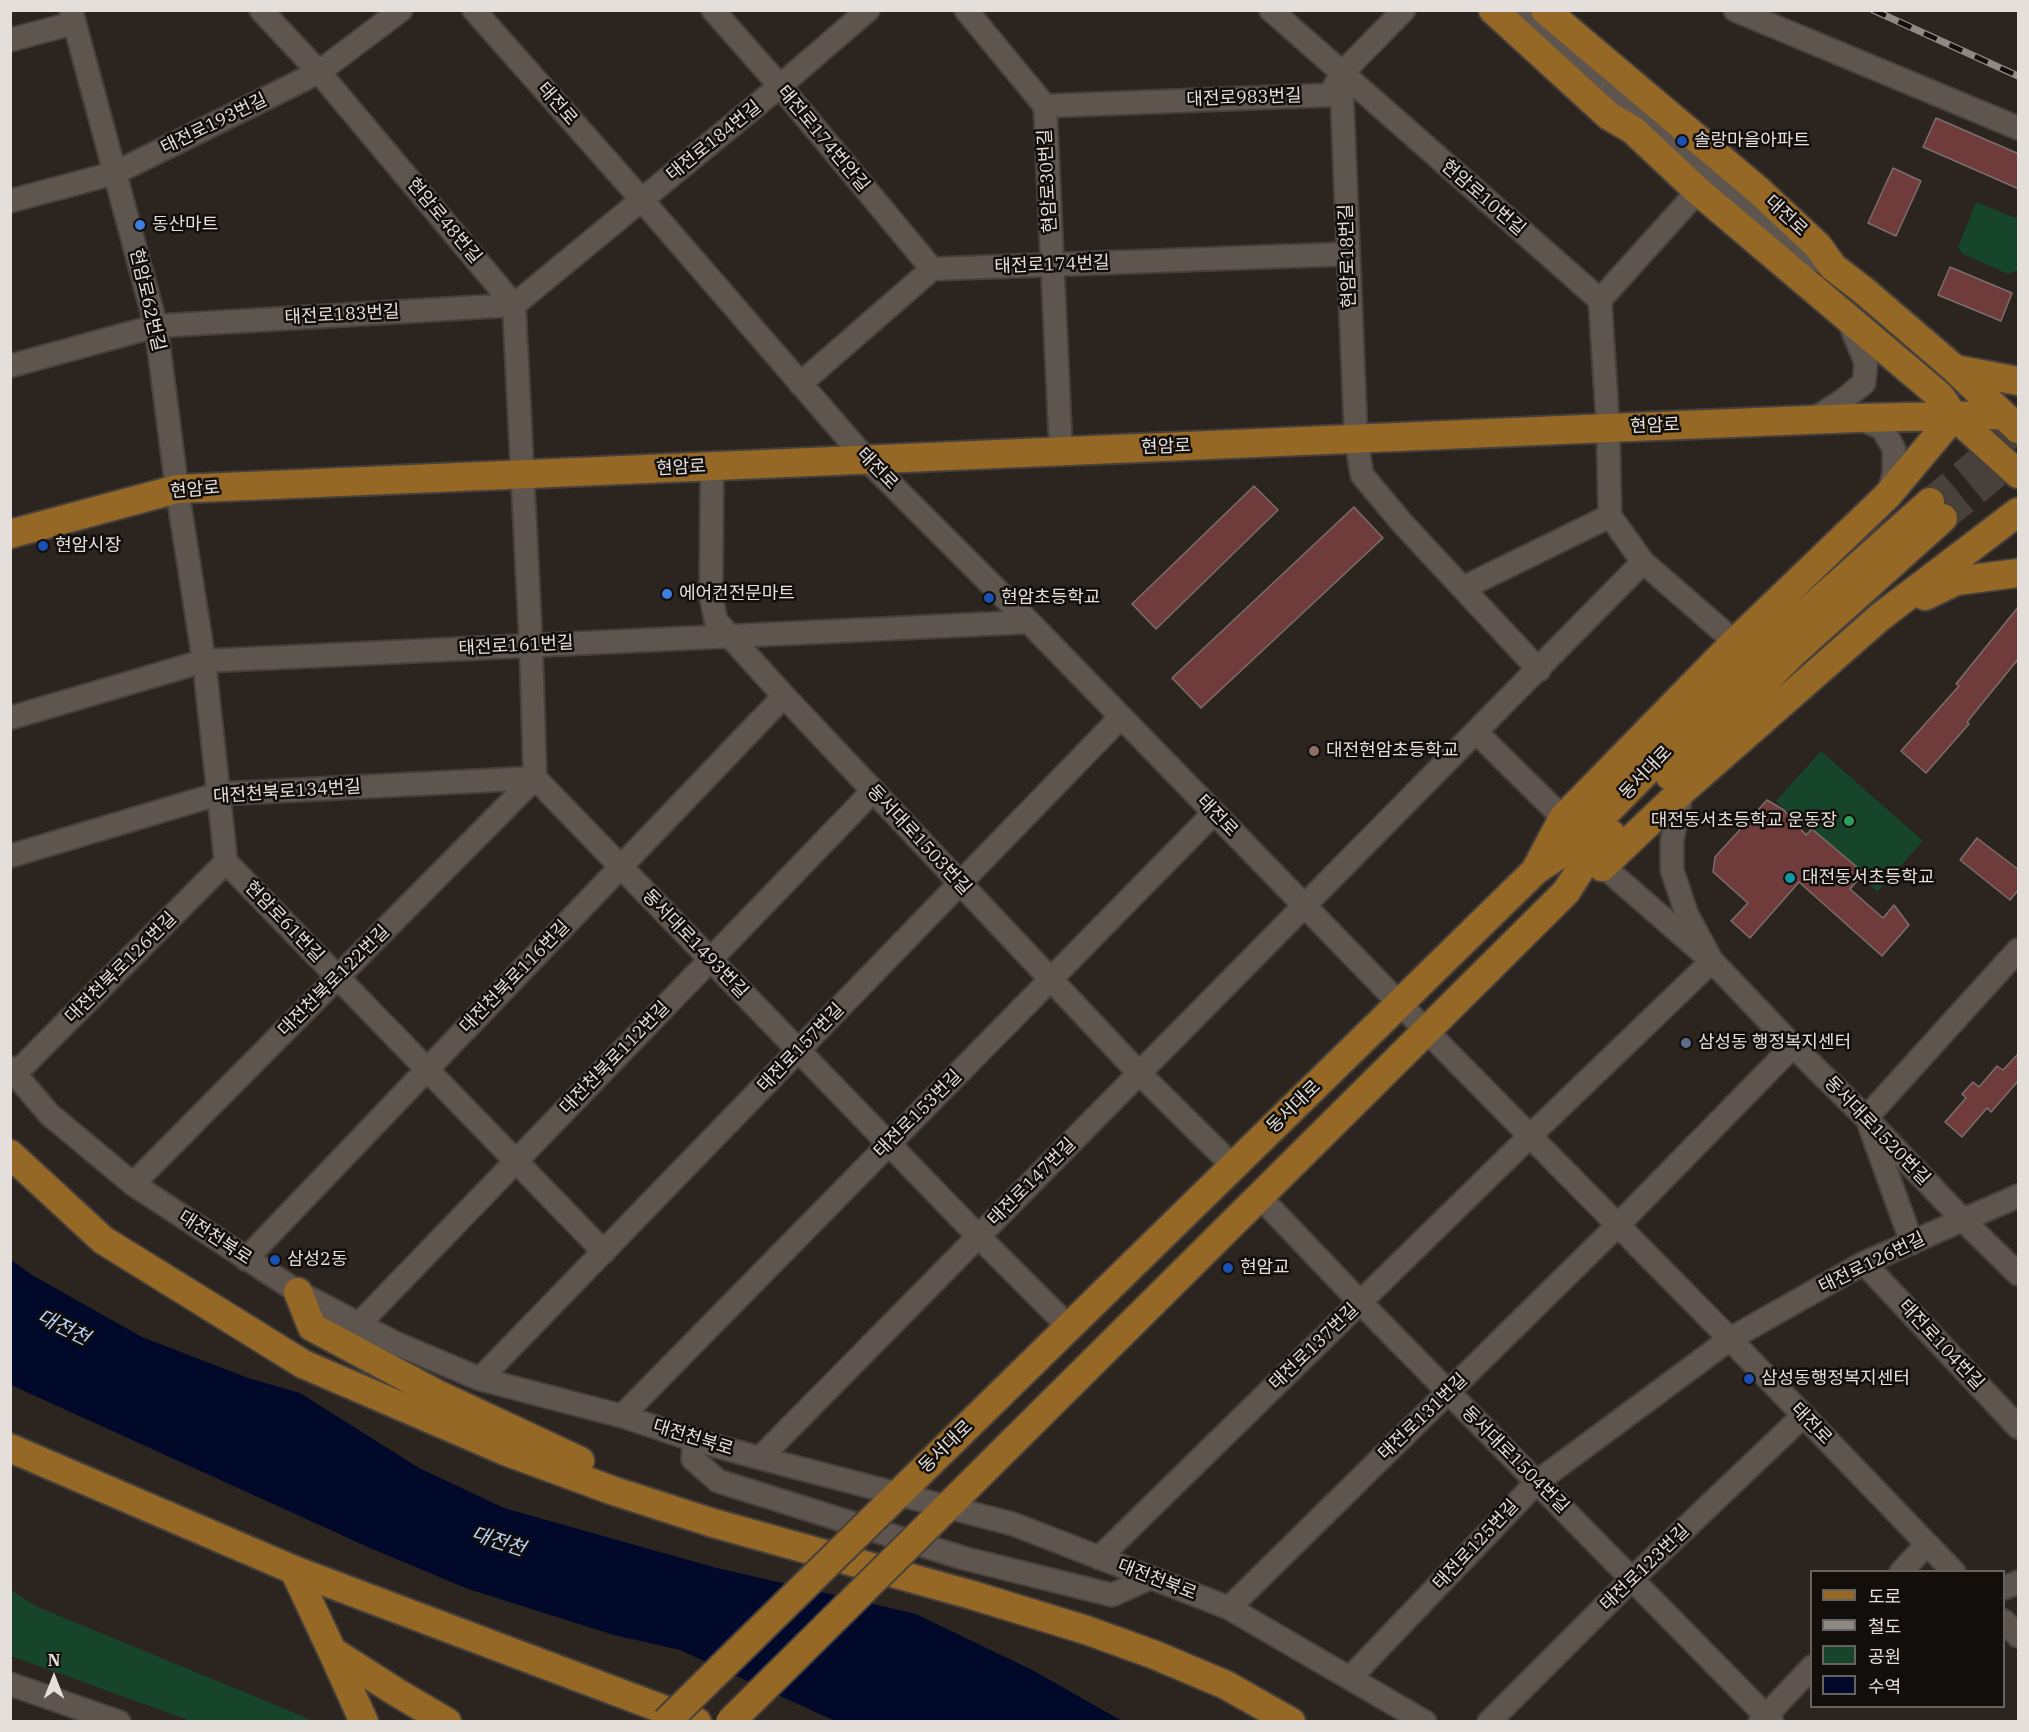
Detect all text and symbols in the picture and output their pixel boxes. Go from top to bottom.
street label: 태전로 [533,78,581,130]
street label: 태전로174번안길 [772,82,874,196]
street label: 대전로983번길 [1186,85,1302,111]
street label: 태전로193번길 [157,89,271,159]
street label: 태전로184번길 [662,96,766,186]
street label: 현암로30번길 [1034,128,1062,234]
place label: 솔랑마을아파트 [1694,130,1810,152]
marker: 솔랑마을아파트 [1675,134,1689,148]
street label: 현암로10번길 [1437,156,1529,240]
street label: 현암로48번길 [402,174,486,268]
street label: 대전로 [1760,191,1812,241]
street label: 현암로18번길 [1335,203,1361,309]
place label: 동산마트 [152,214,218,236]
marker: 동산마트 [133,218,147,232]
street label: 현암로62번길 [125,247,169,353]
street label: 태전로174번길 [994,252,1110,278]
street label: 태전로183번길 [284,301,400,329]
street label: 현암로 [1630,414,1680,438]
street label: 현암로 [1141,435,1191,459]
street label: 태전로 [852,444,902,494]
street label: 현암로 [656,456,706,480]
street label: 현암로 [169,477,221,503]
place label: 현암시장 [55,535,121,557]
marker: 현암시장 [36,539,50,553]
place label: 에어컨전문마트 [679,583,795,605]
marker: 에어컨전문마트 [660,587,674,601]
place label: 현암초등학교 [1001,587,1100,609]
marker: 현암초등학교 [982,591,996,605]
street label: 태전로161번길 [458,632,574,660]
place label: 대전현암초등학교 [1326,740,1458,762]
street label: 동서대로 [1615,742,1677,804]
marker: 대전현암초등학교 [1307,744,1321,758]
street label: 대전천북로134번길 [212,776,362,808]
street label: 동서대로1503번길 [862,781,976,899]
street label: 태전로 [1192,791,1242,841]
place label: 대전동서초등학교 운동장 [1651,810,1837,832]
marker: 대전동서초등학교 운동장 [1842,814,1856,828]
place label: 대전동서초등학교 [1802,867,1934,889]
marker: 대전동서초등학교 [1783,871,1797,885]
street label: 현암로61번길 [240,877,328,967]
street label: 동서대로1493번길 [638,885,752,1003]
street label: 대전천북로126번길 [61,908,181,1028]
street label: 대전천북로116번길 [456,916,574,1038]
street label: 대전천북로122번길 [274,921,394,1041]
street label: 대전천북로112번길 [556,997,674,1119]
street label: 태전로157번길 [753,999,849,1097]
place label: 삼성동 행정복지센터 [1698,1032,1851,1054]
marker: 삼성동 행정복지센터 [1679,1036,1693,1050]
street label: 태전로153번길 [870,1066,966,1162]
street label: 동서대로1520번길 [1820,1072,1934,1190]
street label: 동서대로 [1263,1076,1325,1138]
street label: 태전로147번길 [984,1134,1080,1230]
street label: 대전천북로 [174,1206,256,1270]
street label: 태전로126번길 [1815,1228,1929,1298]
place label: 삼성2동 [287,1249,347,1271]
marker: 삼성2동 [268,1253,282,1267]
place label: 현암교 [1240,1257,1290,1279]
marker: 현암교 [1221,1261,1235,1275]
street label: 태전로104번길 [1894,1296,1988,1394]
street label: 태전로137번길 [1265,1299,1363,1395]
water label: 대전천 [33,1305,93,1351]
place label: 삼성동행정복지센터 [1761,1368,1910,1390]
street label: 태전로131번길 [1374,1369,1472,1465]
marker: 삼성동행정복지센터 [1742,1372,1756,1386]
street label: 태전로 [1786,1399,1836,1449]
street label: 동서대로1504번길 [1457,1402,1573,1518]
street label: 대전천북로 [650,1416,736,1460]
street label: 동서대로 [915,1416,977,1478]
street label: 태전로125번길 [1429,1496,1523,1594]
street label: 태전로123번길 [1596,1520,1694,1616]
water label: 대전천 [468,1522,528,1562]
street label: 대전천북로 [1114,1555,1200,1605]
legend [1810,1570,2005,1708]
text: 도로 [1868,1585,1901,1608]
text: 철도 [1868,1615,1901,1638]
text: 공원 [1868,1645,1901,1668]
north arrow [24,1648,84,1708]
text: N [48,1650,60,1670]
text: 수역 [1868,1675,1901,1698]

